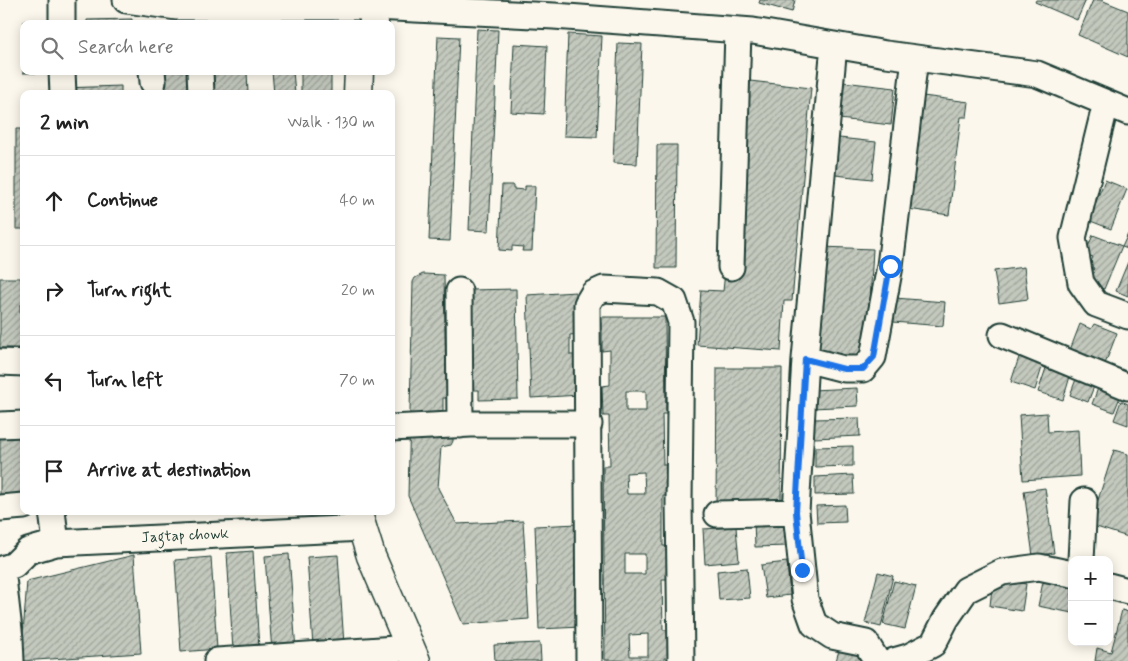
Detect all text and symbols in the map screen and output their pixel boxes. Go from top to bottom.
search box [20,20,395,75]
icon: search [38,34,66,62]
text: Search here [78,35,174,60]
text: 2 min [40,109,89,137]
text: Walk · 130 m [288,112,375,133]
icon: ahead [40,187,68,215]
text: Continue [87,188,158,213]
text: 40 m [339,190,375,211]
route start [879,255,902,278]
icon: right [40,277,68,305]
text: Turn right [87,278,171,303]
text: 20 m [341,280,375,301]
icon: left [40,367,68,395]
text: Turn left [87,368,163,393]
text: 70 m [339,370,375,391]
icon: arrive [40,457,68,485]
text: Arrive at destination [87,458,251,483]
street label: Jagtap chowk [141,524,230,549]
map controls [1068,556,1113,646]
button: + [1068,556,1113,601]
route end [791,559,814,582]
button: − [1068,601,1113,646]

